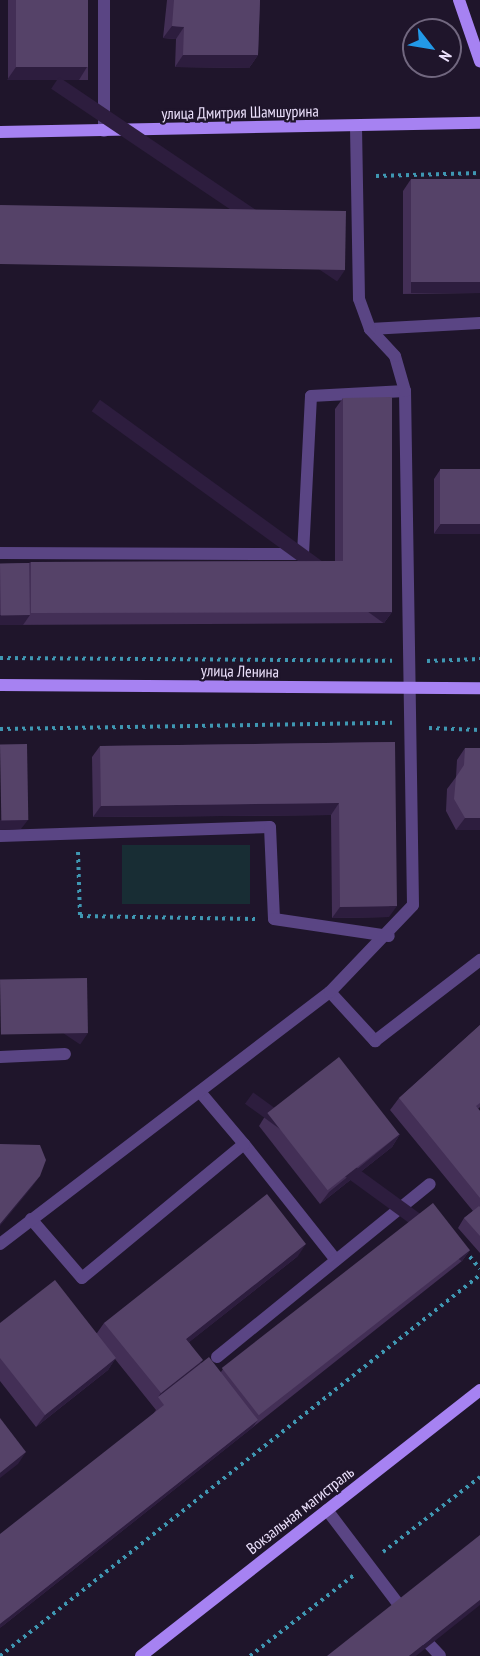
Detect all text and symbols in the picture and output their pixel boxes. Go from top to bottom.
north arrow [402,18,462,78]
text: N [435,47,457,65]
street label: улица Дмитрия Шамшурина [161,101,319,123]
street label: улица Ленина [201,661,279,681]
street label: Вокзальная магистраль [242,1462,358,1558]

